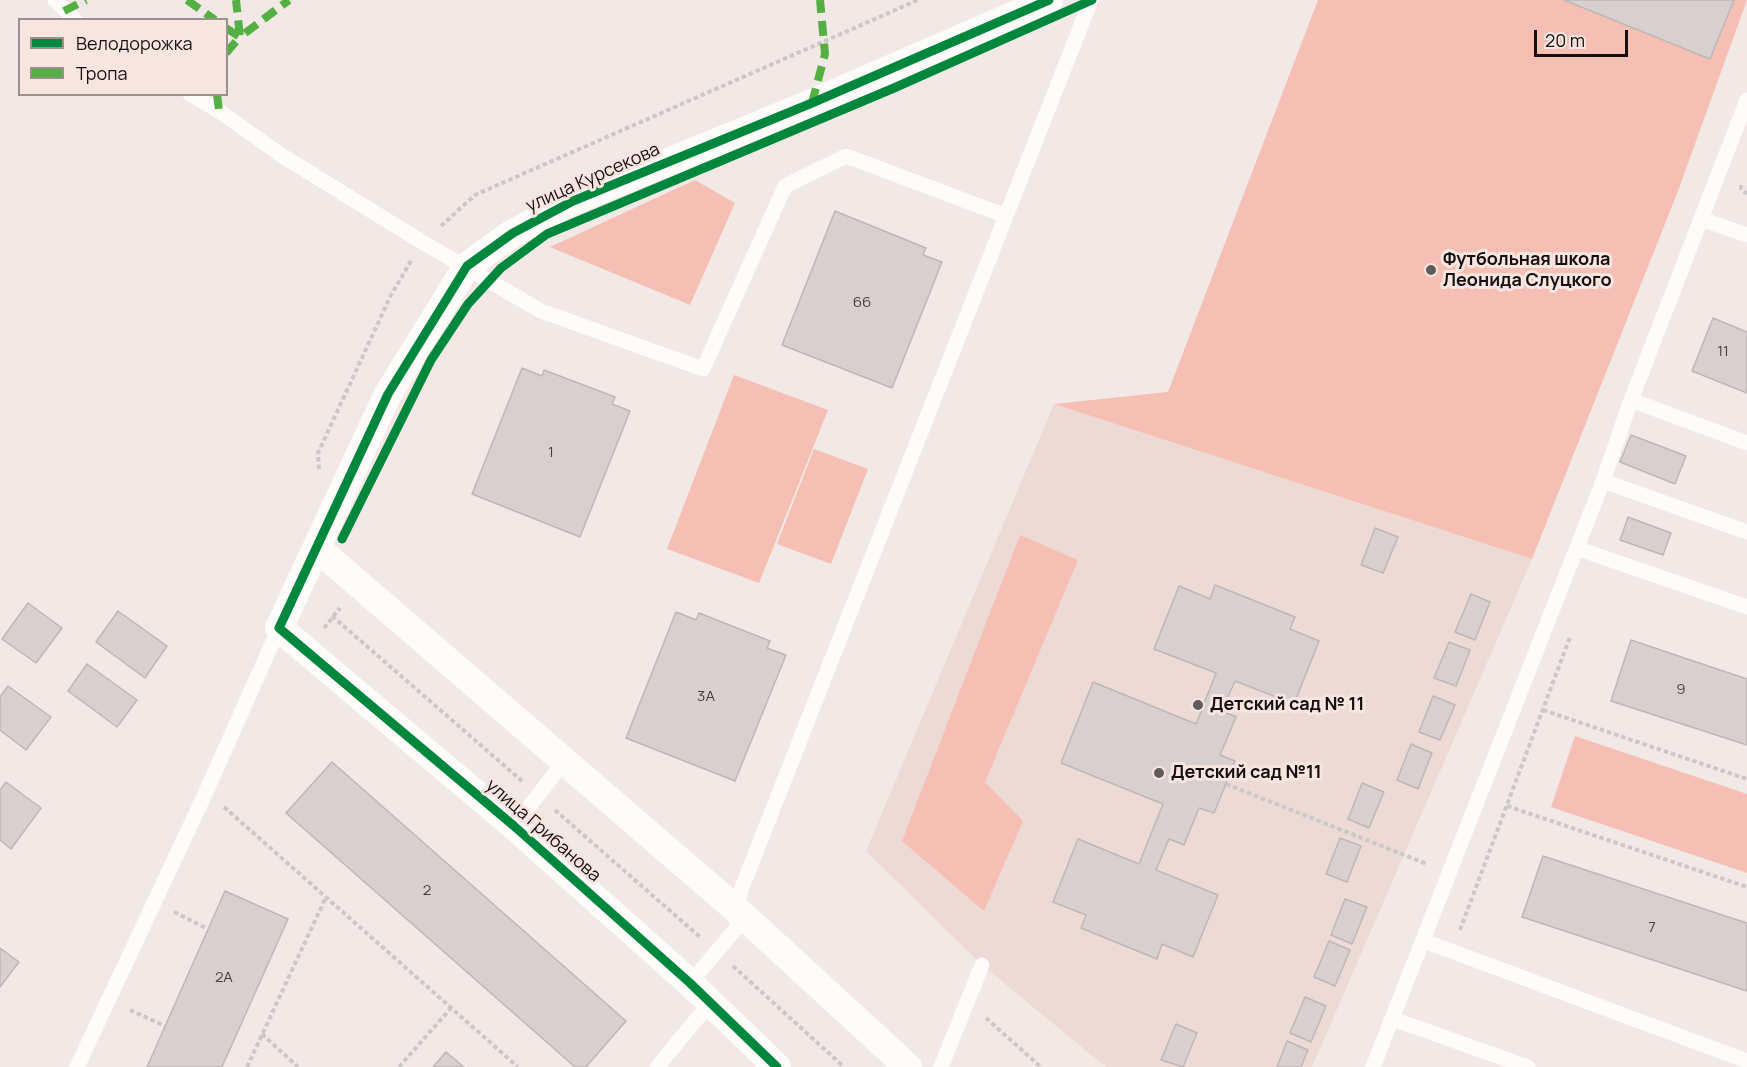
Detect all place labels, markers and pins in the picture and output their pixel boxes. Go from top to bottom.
place label: Футбольная школа Леонида Слуцкого [1443,249,1612,292]
marker: Футбольная школа Леонида Слуцкого [1424,263,1438,277]
place label: Детский сад № 11 [1210,694,1364,716]
marker: Детский сад № 11 [1191,698,1205,712]
place label: Детский сад №11 [1171,762,1322,784]
marker: Детский сад №11 [1152,766,1166,780]

